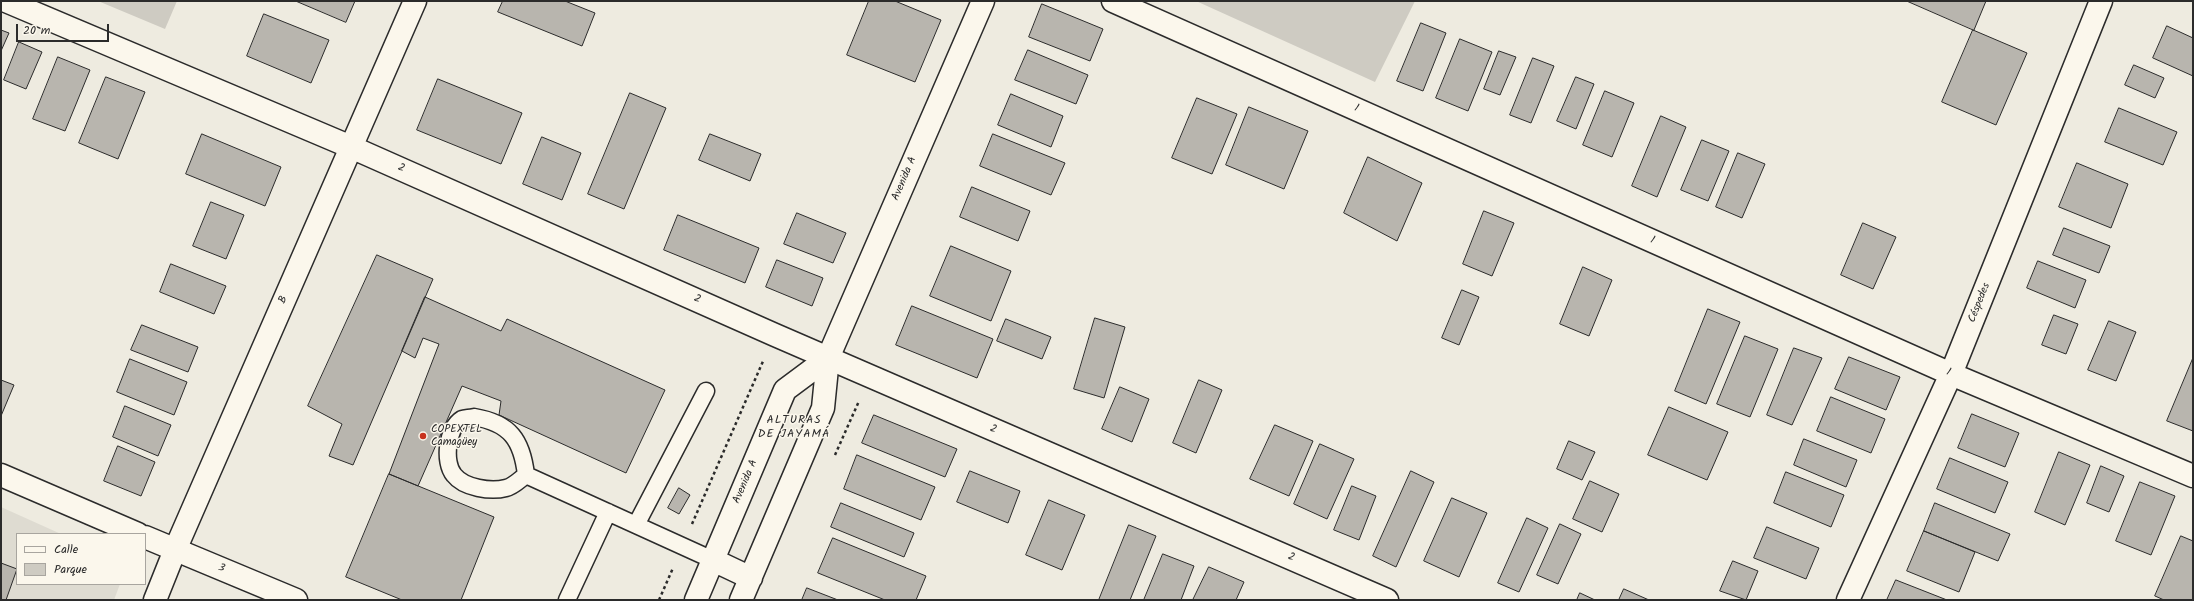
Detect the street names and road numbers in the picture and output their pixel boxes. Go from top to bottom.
street label: 1 [1352,102,1360,116]
street label: Avenida A [890,155,920,203]
street label: 2 [395,162,407,176]
street label: 1 [1648,234,1656,248]
street label: Céspedes [1966,281,1994,325]
street label: 2 [691,293,703,307]
street label: B [277,294,291,306]
street label: 1 [1944,366,1952,380]
street label: 2 [987,423,999,437]
street label: Avenida A [731,458,761,506]
street label: 2 [1285,551,1297,565]
street label: 3 [216,562,226,576]

